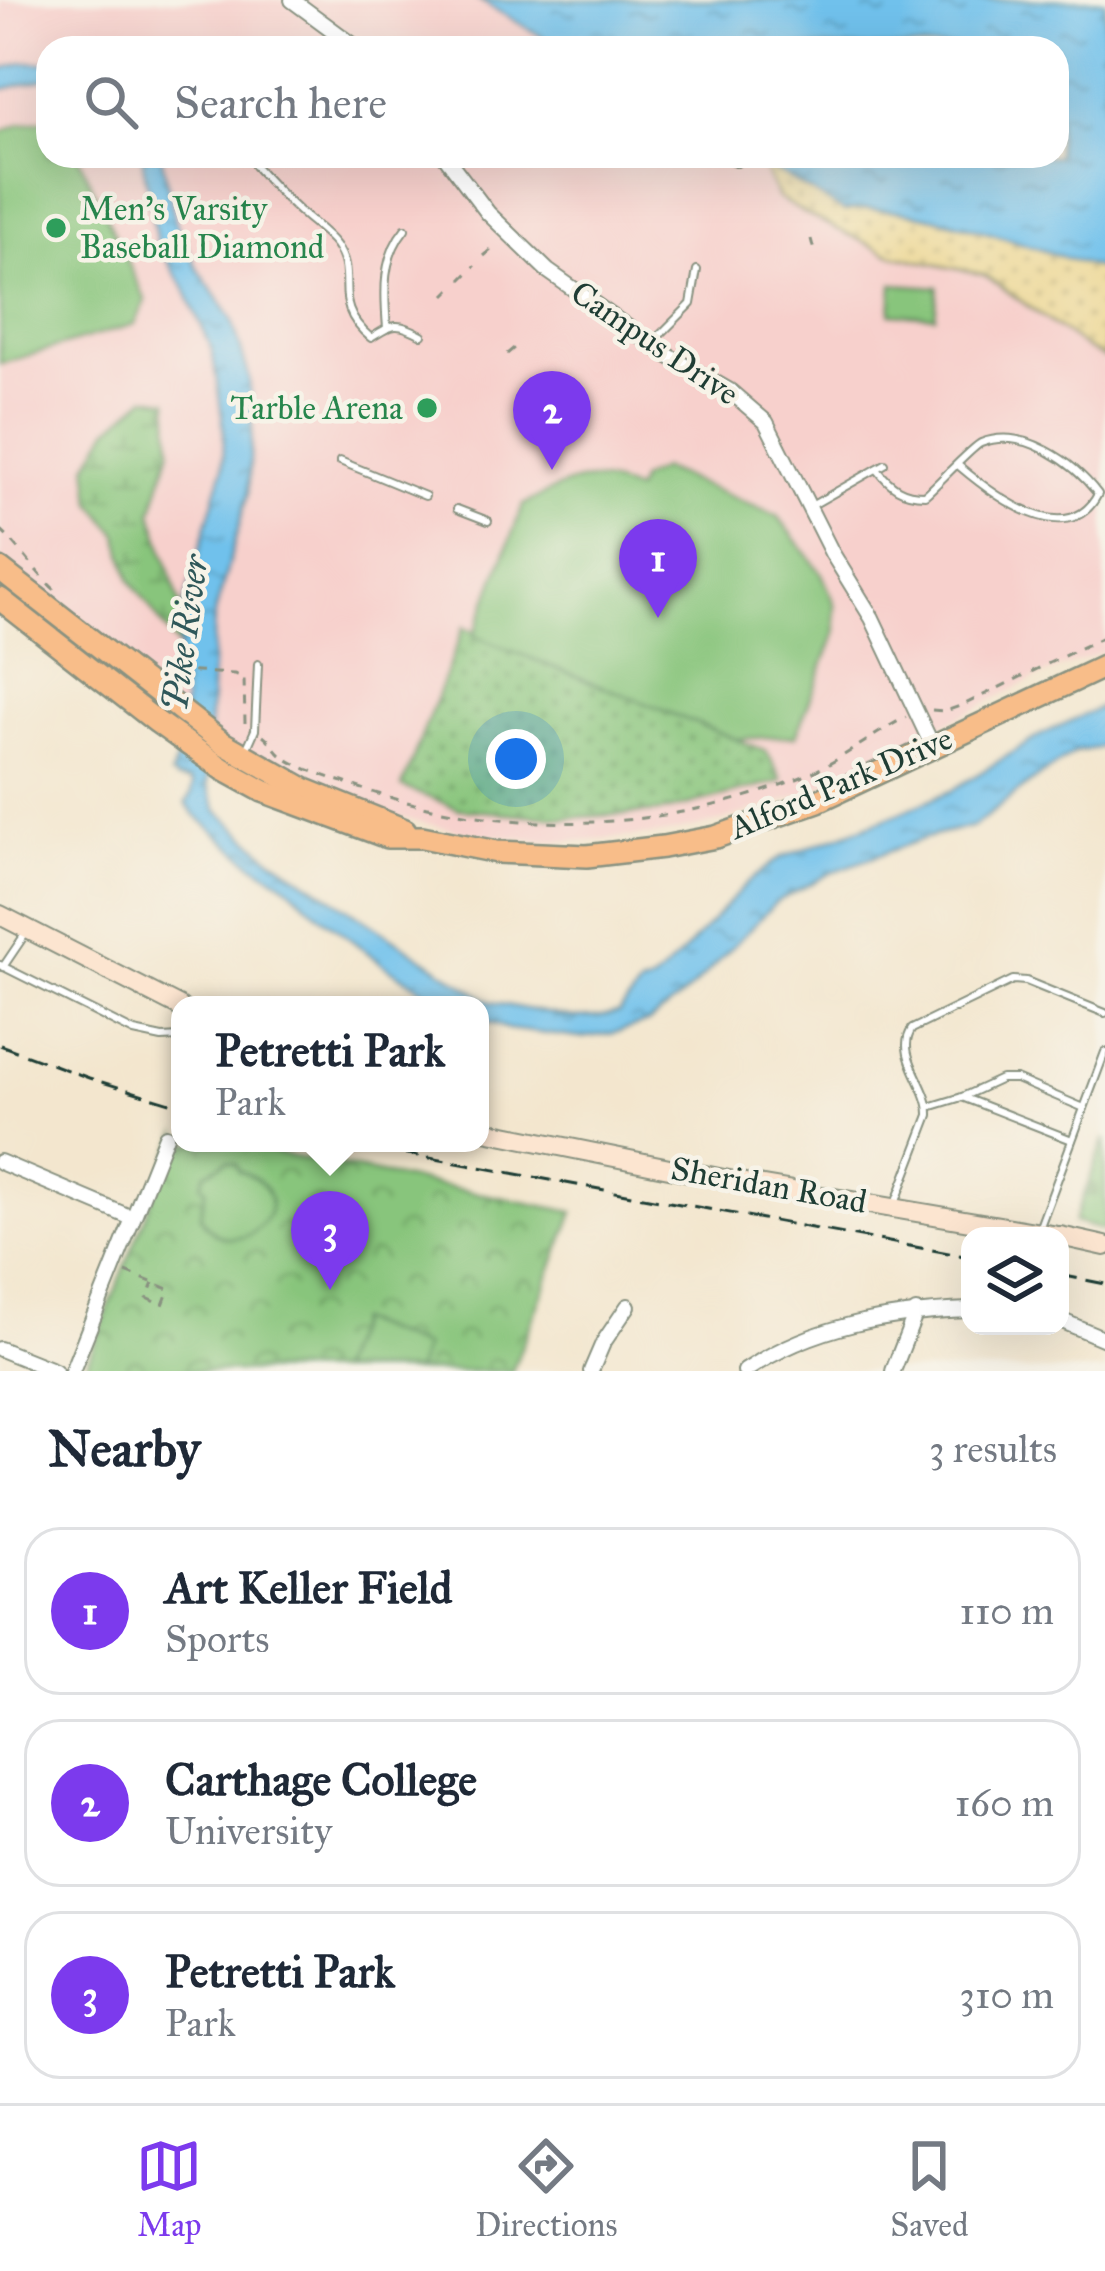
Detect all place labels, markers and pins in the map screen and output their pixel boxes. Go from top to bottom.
place label: Men's Varsity Baseball Diamond [80,189,325,267]
marker: Men's Varsity Baseball Diamond [43,215,69,241]
pin: 2 [513,371,591,470]
place label: Tarble Arena [231,388,403,428]
marker: Tarble Arena [414,395,440,421]
pin: 1 [619,519,697,618]
pin: 3 [291,1191,369,1290]

